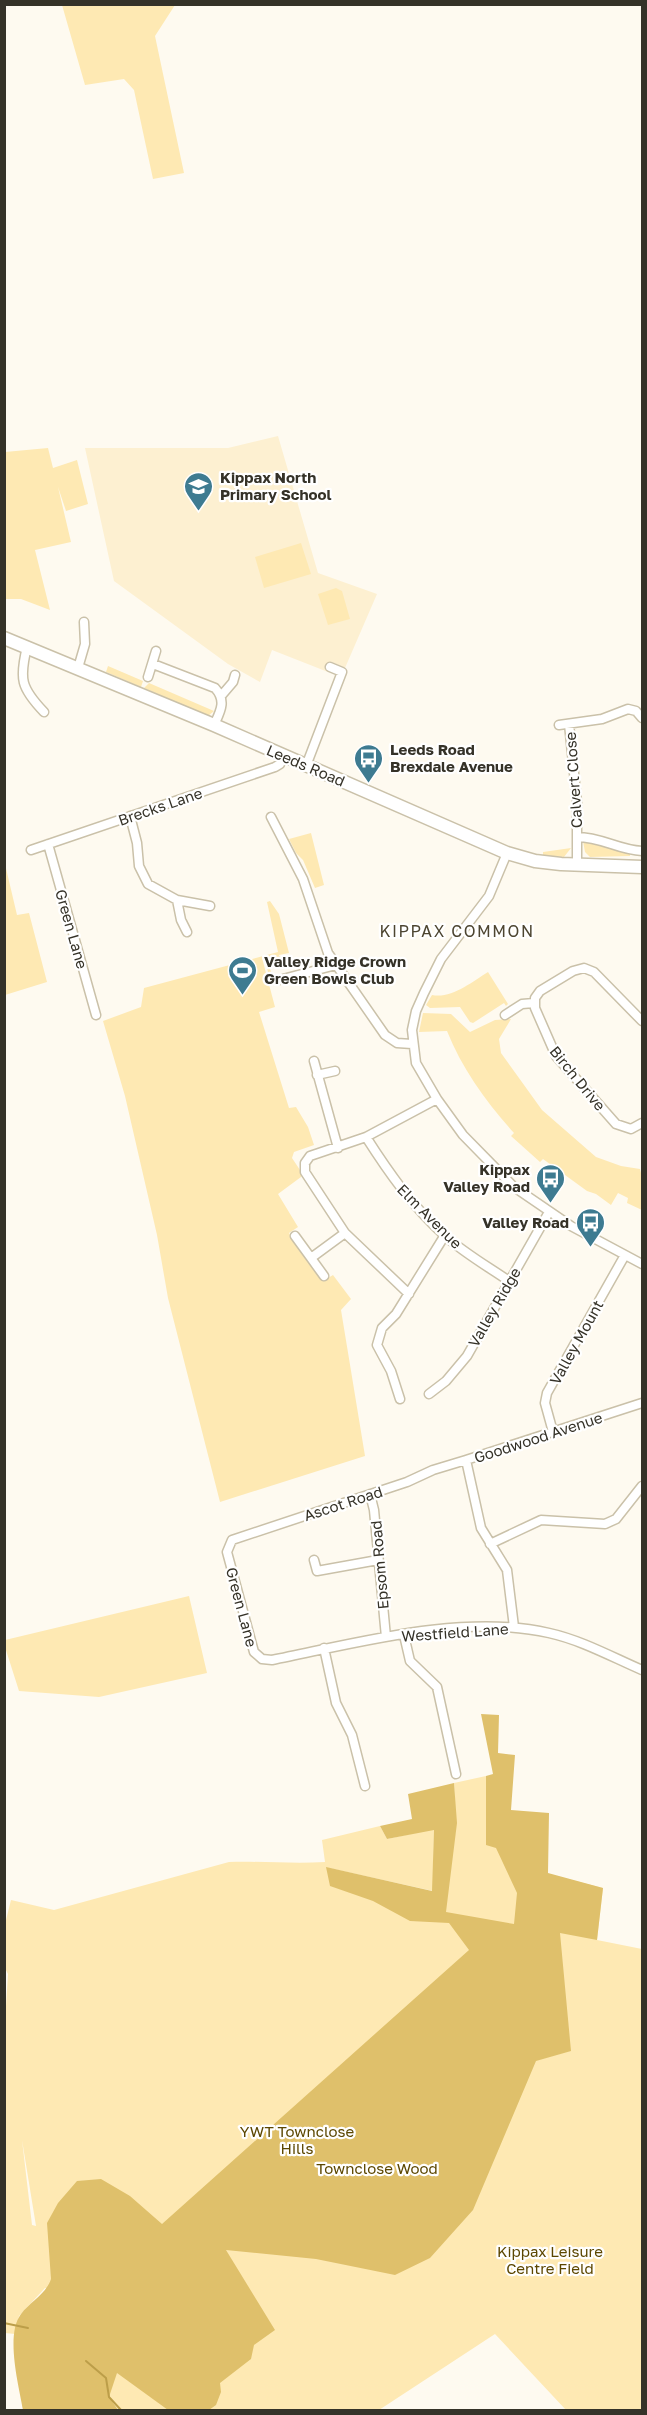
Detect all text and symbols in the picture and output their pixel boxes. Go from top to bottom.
place label: Kippax North Primary School [220,468,332,503]
school or university icon: Kippax North Primary School [183,470,215,512]
street label: Calvert Close [561,731,585,829]
street label: Leeds Road [264,740,348,790]
place label: Leeds Road Brexdale Avenue [390,740,513,775]
bus stop icon: Leeds Road Brexdale Avenue [353,742,385,784]
street label: Brecks Lane [116,783,205,829]
street label: Green Lane [52,887,92,971]
district label: KIPPAX COMMON [379,921,535,941]
place label: Valley Ridge Crown Green Bowls Club [264,952,406,987]
sports icon: Valley Ridge Crown Green Bowls Club [227,954,259,996]
street label: Birch Drive [546,1042,610,1114]
place label: Kippax Valley Road [443,1160,530,1195]
bus stop icon: Kippax Valley Road [535,1162,567,1204]
street label: Elm Avenue [394,1180,466,1252]
bus stop icon: Valley Road [574,1206,606,1248]
place label: Valley Road [482,1213,569,1231]
street label: Valley Ridge [464,1264,524,1350]
street label: Valley Mount [545,1297,607,1387]
street label: Goodwood Avenue [472,1408,605,1466]
street label: Ascot Road [301,1482,385,1524]
street label: Epsom Road [366,1520,392,1610]
street label: Green Lane [223,1565,261,1649]
street label: Westfield Lane [401,1619,509,1645]
park label: YWT Townclose Hills [240,2122,355,2157]
park label: Townclose Wood [316,2159,438,2177]
park label: Kippax Leisure Centre Field [497,2242,603,2277]

